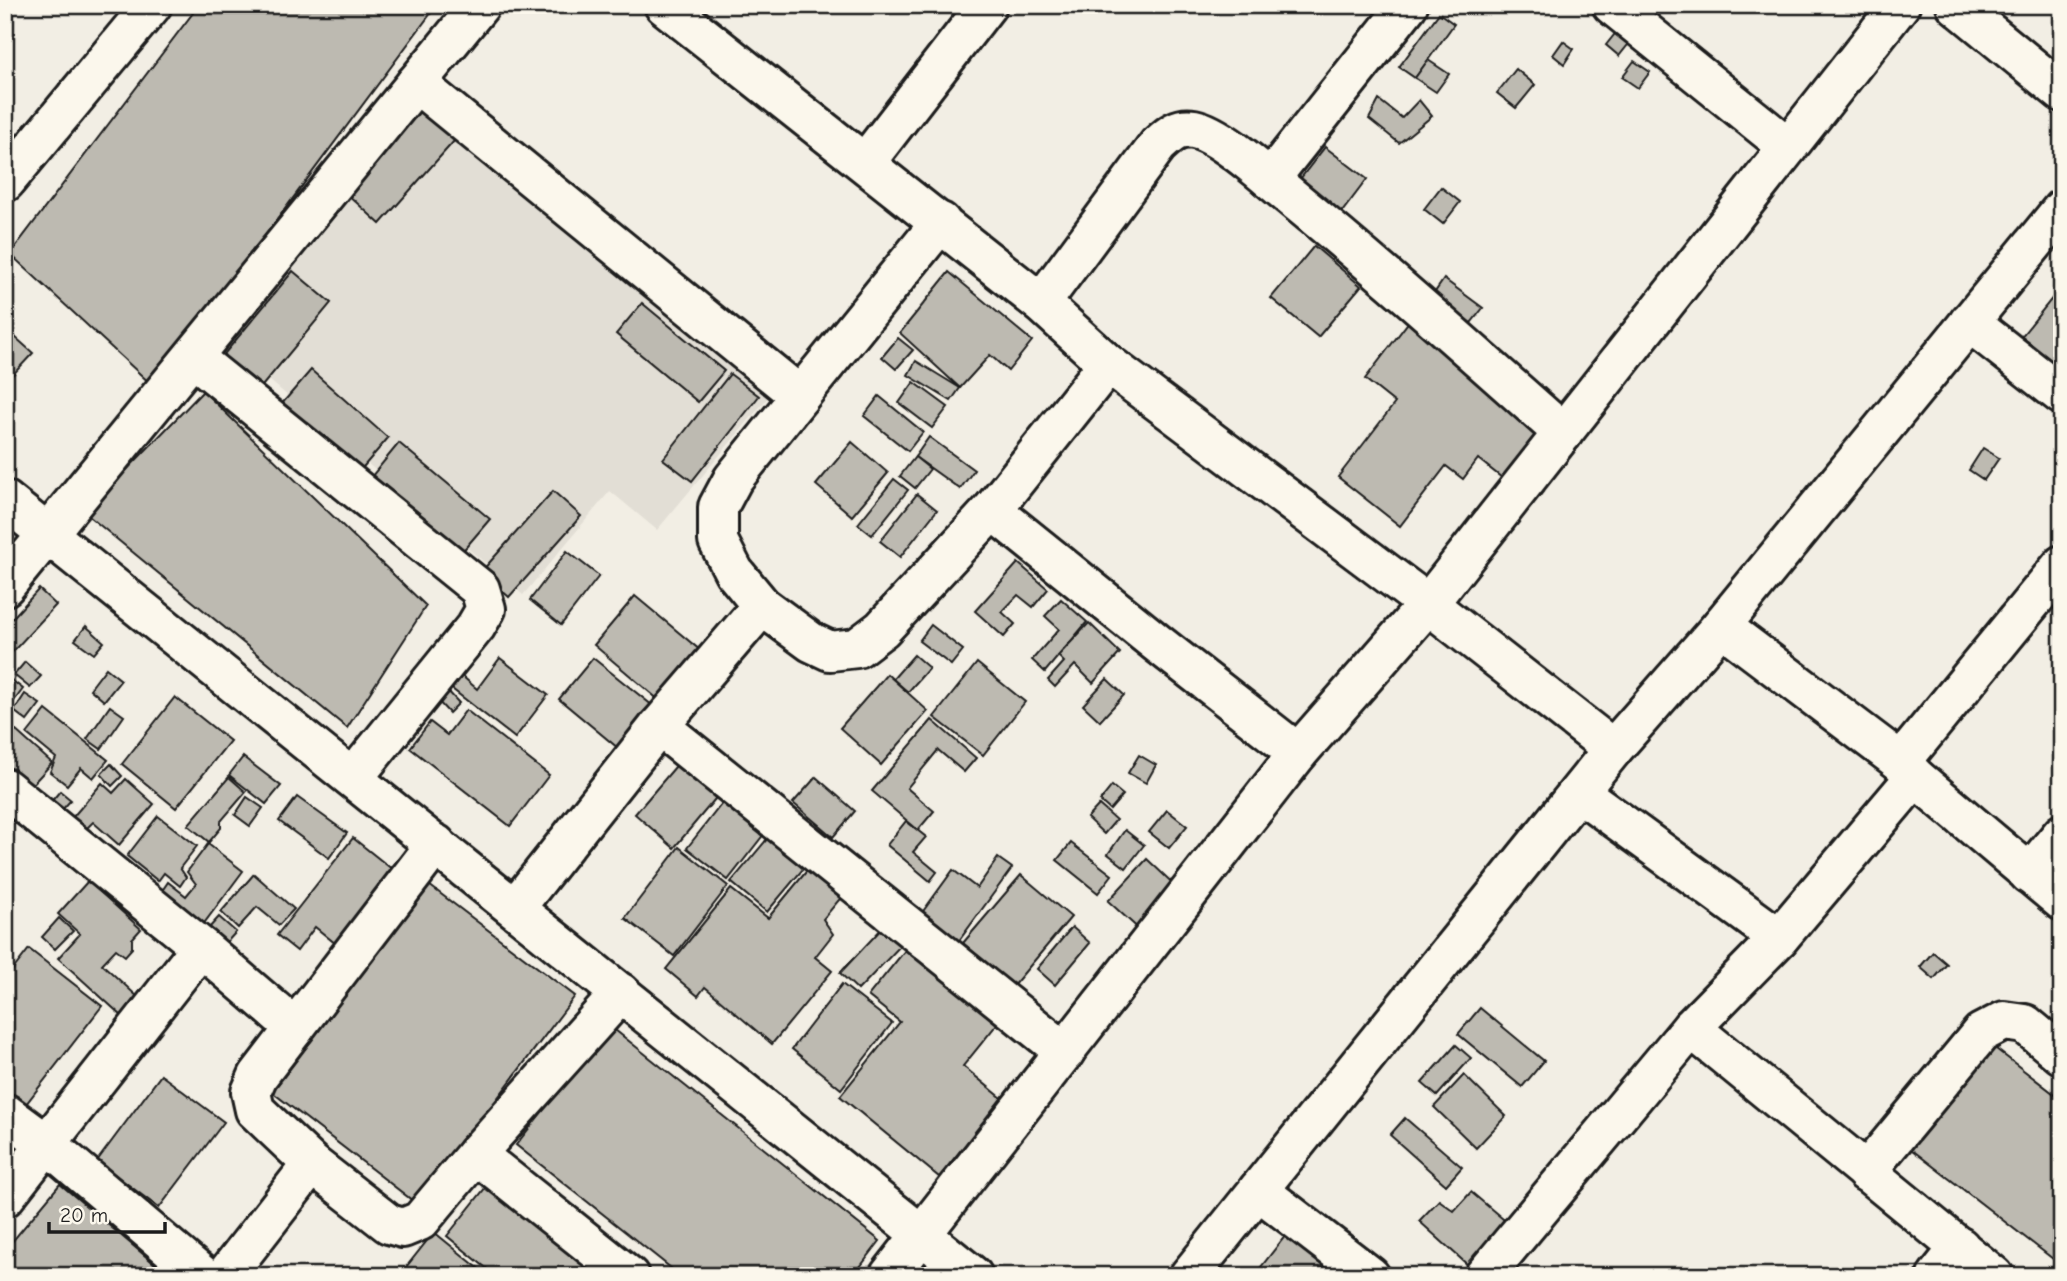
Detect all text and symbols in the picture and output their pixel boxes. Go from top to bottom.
scale bar [49,1190,164,1234]
text: 20 m [60,1203,108,1227]

